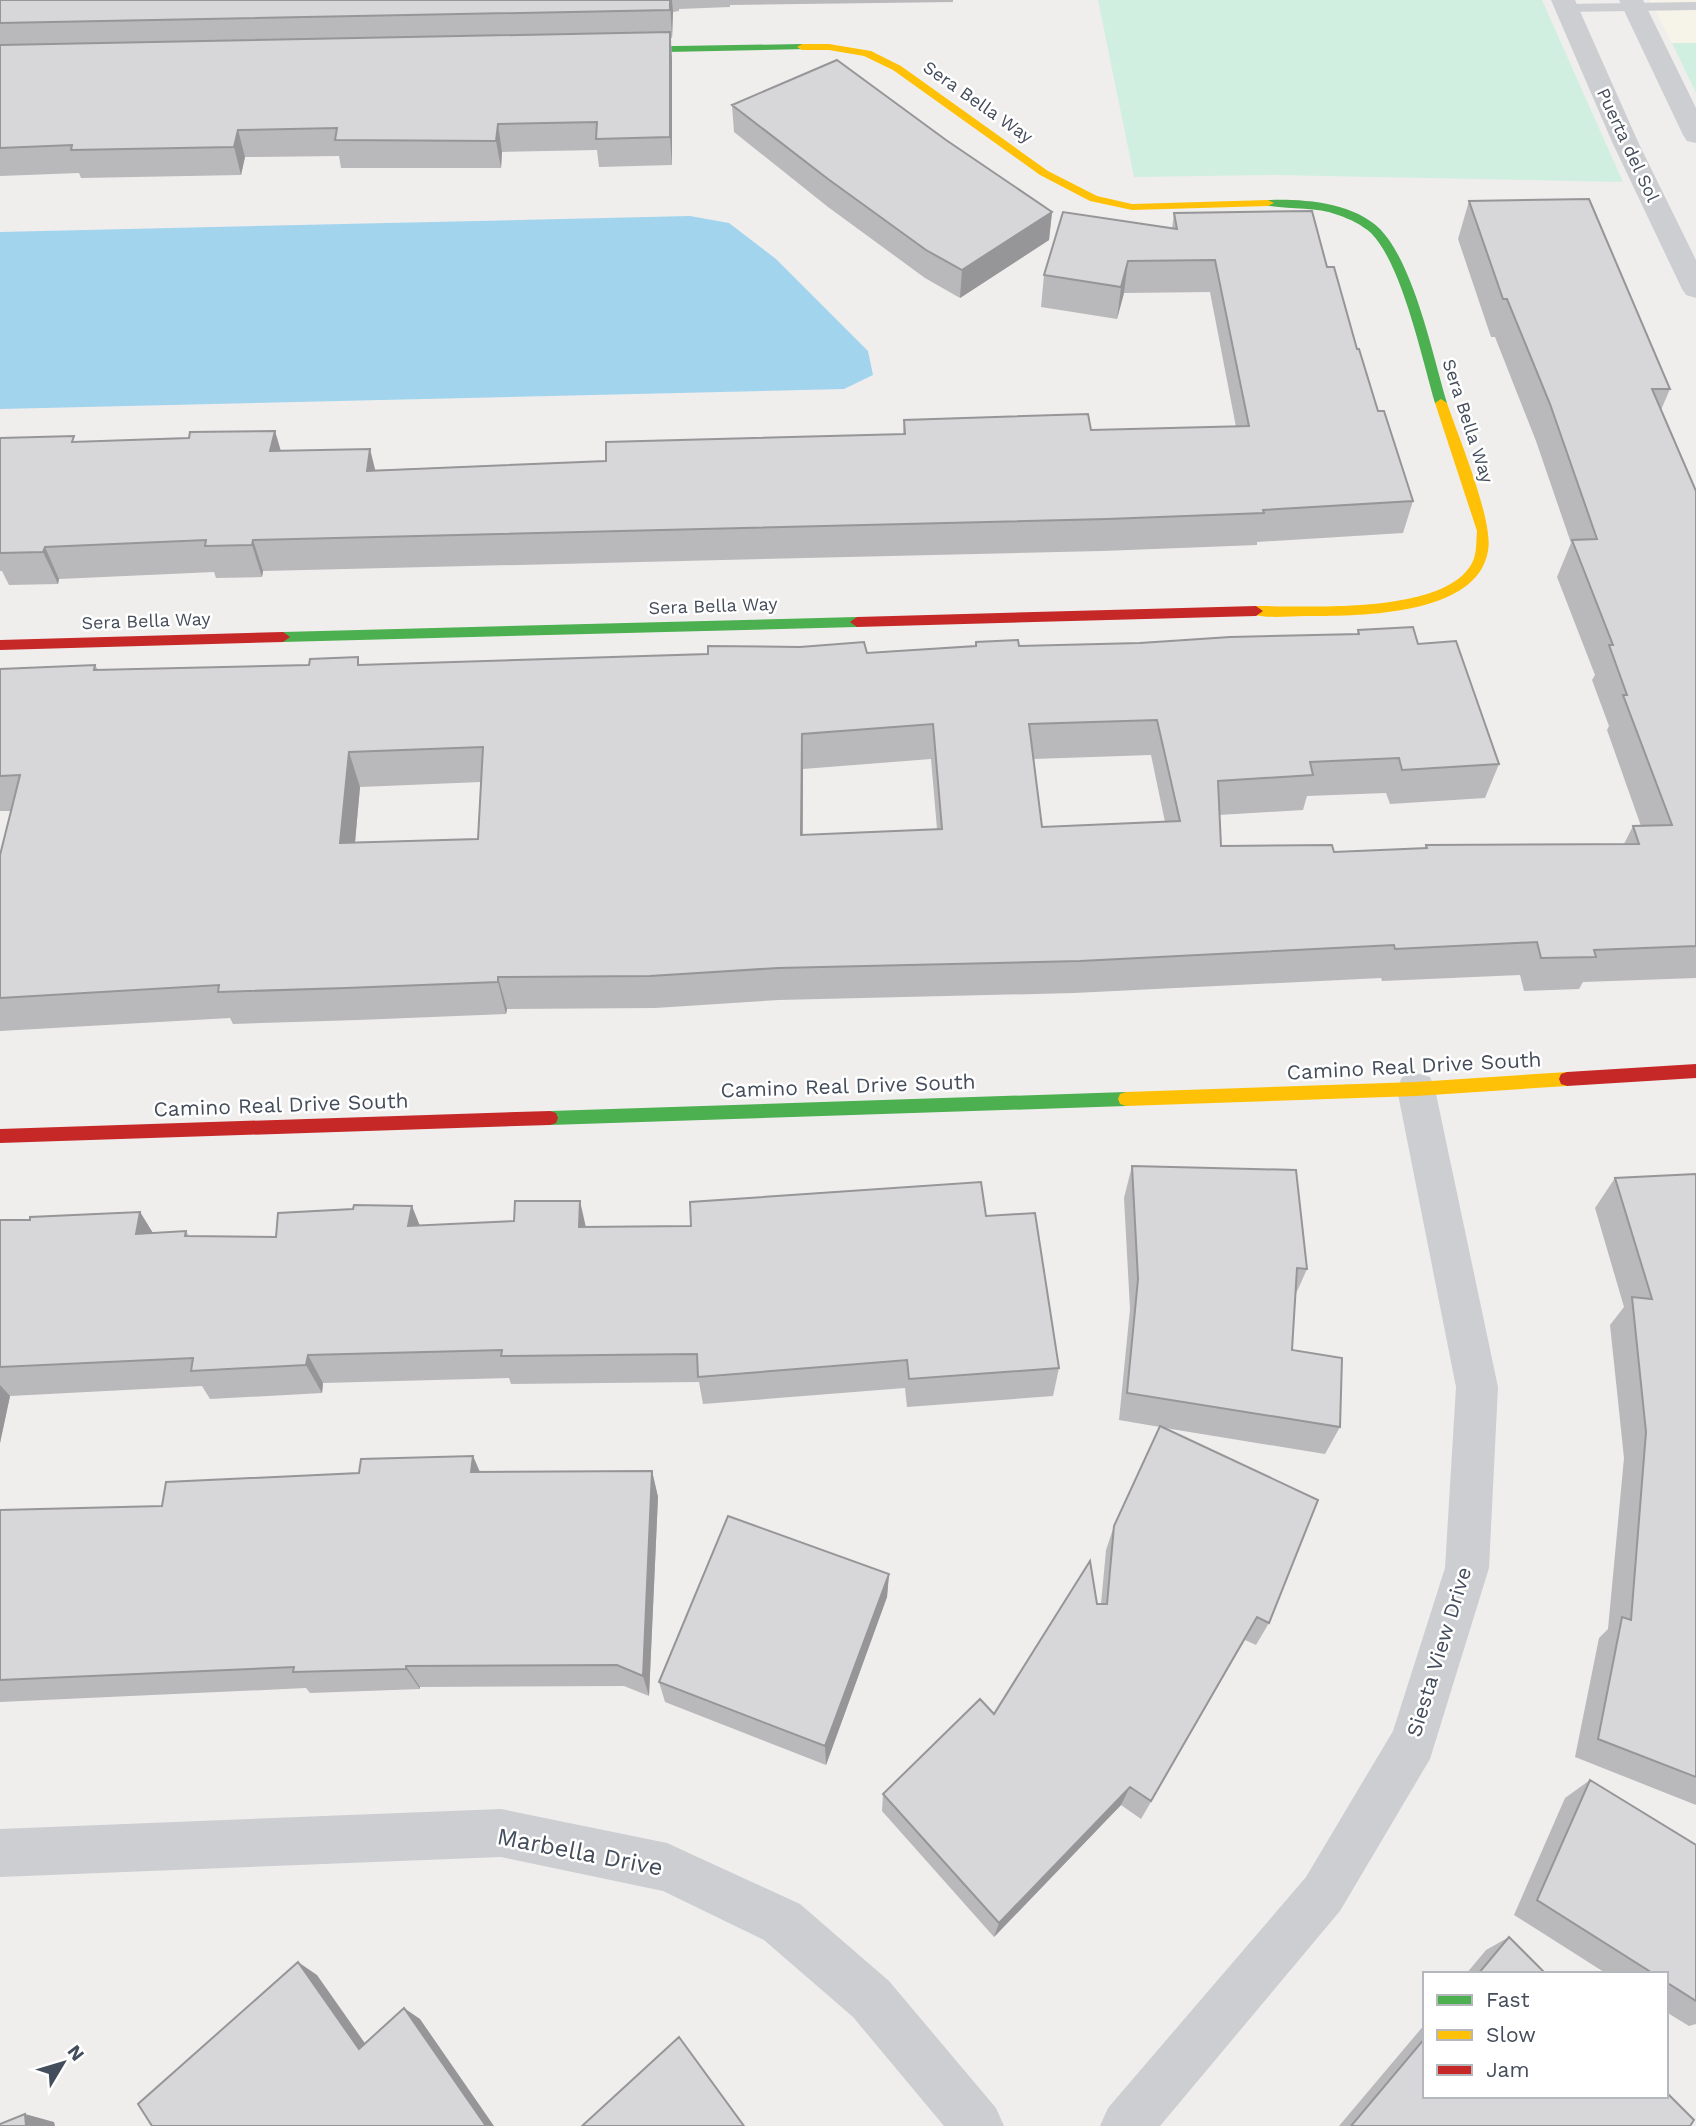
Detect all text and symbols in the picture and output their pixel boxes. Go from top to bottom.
street label: Sera Bella Way [919,56,1038,148]
street label: Puerta del Sol [1593,84,1664,206]
street label: Sera Bella Way [1439,356,1499,486]
street label: Sera Bella Way [648,593,779,618]
street label: Sera Bella Way [81,608,212,633]
street label: Camino Real Drive South [1286,1046,1542,1085]
street label: Camino Real Drive South [720,1069,976,1102]
street label: Camino Real Drive South [153,1088,409,1121]
street label: Siesta View Drive [1401,1564,1476,1740]
street label: Marbella Drive [495,1822,665,1882]
legend [1423,1972,1668,2098]
text: Fast [1486,1987,1530,2012]
text: Slow [1486,2022,1536,2047]
north arrow [28,2028,98,2098]
text: N [63,2040,89,2065]
text: Jam [1486,2057,1529,2082]

